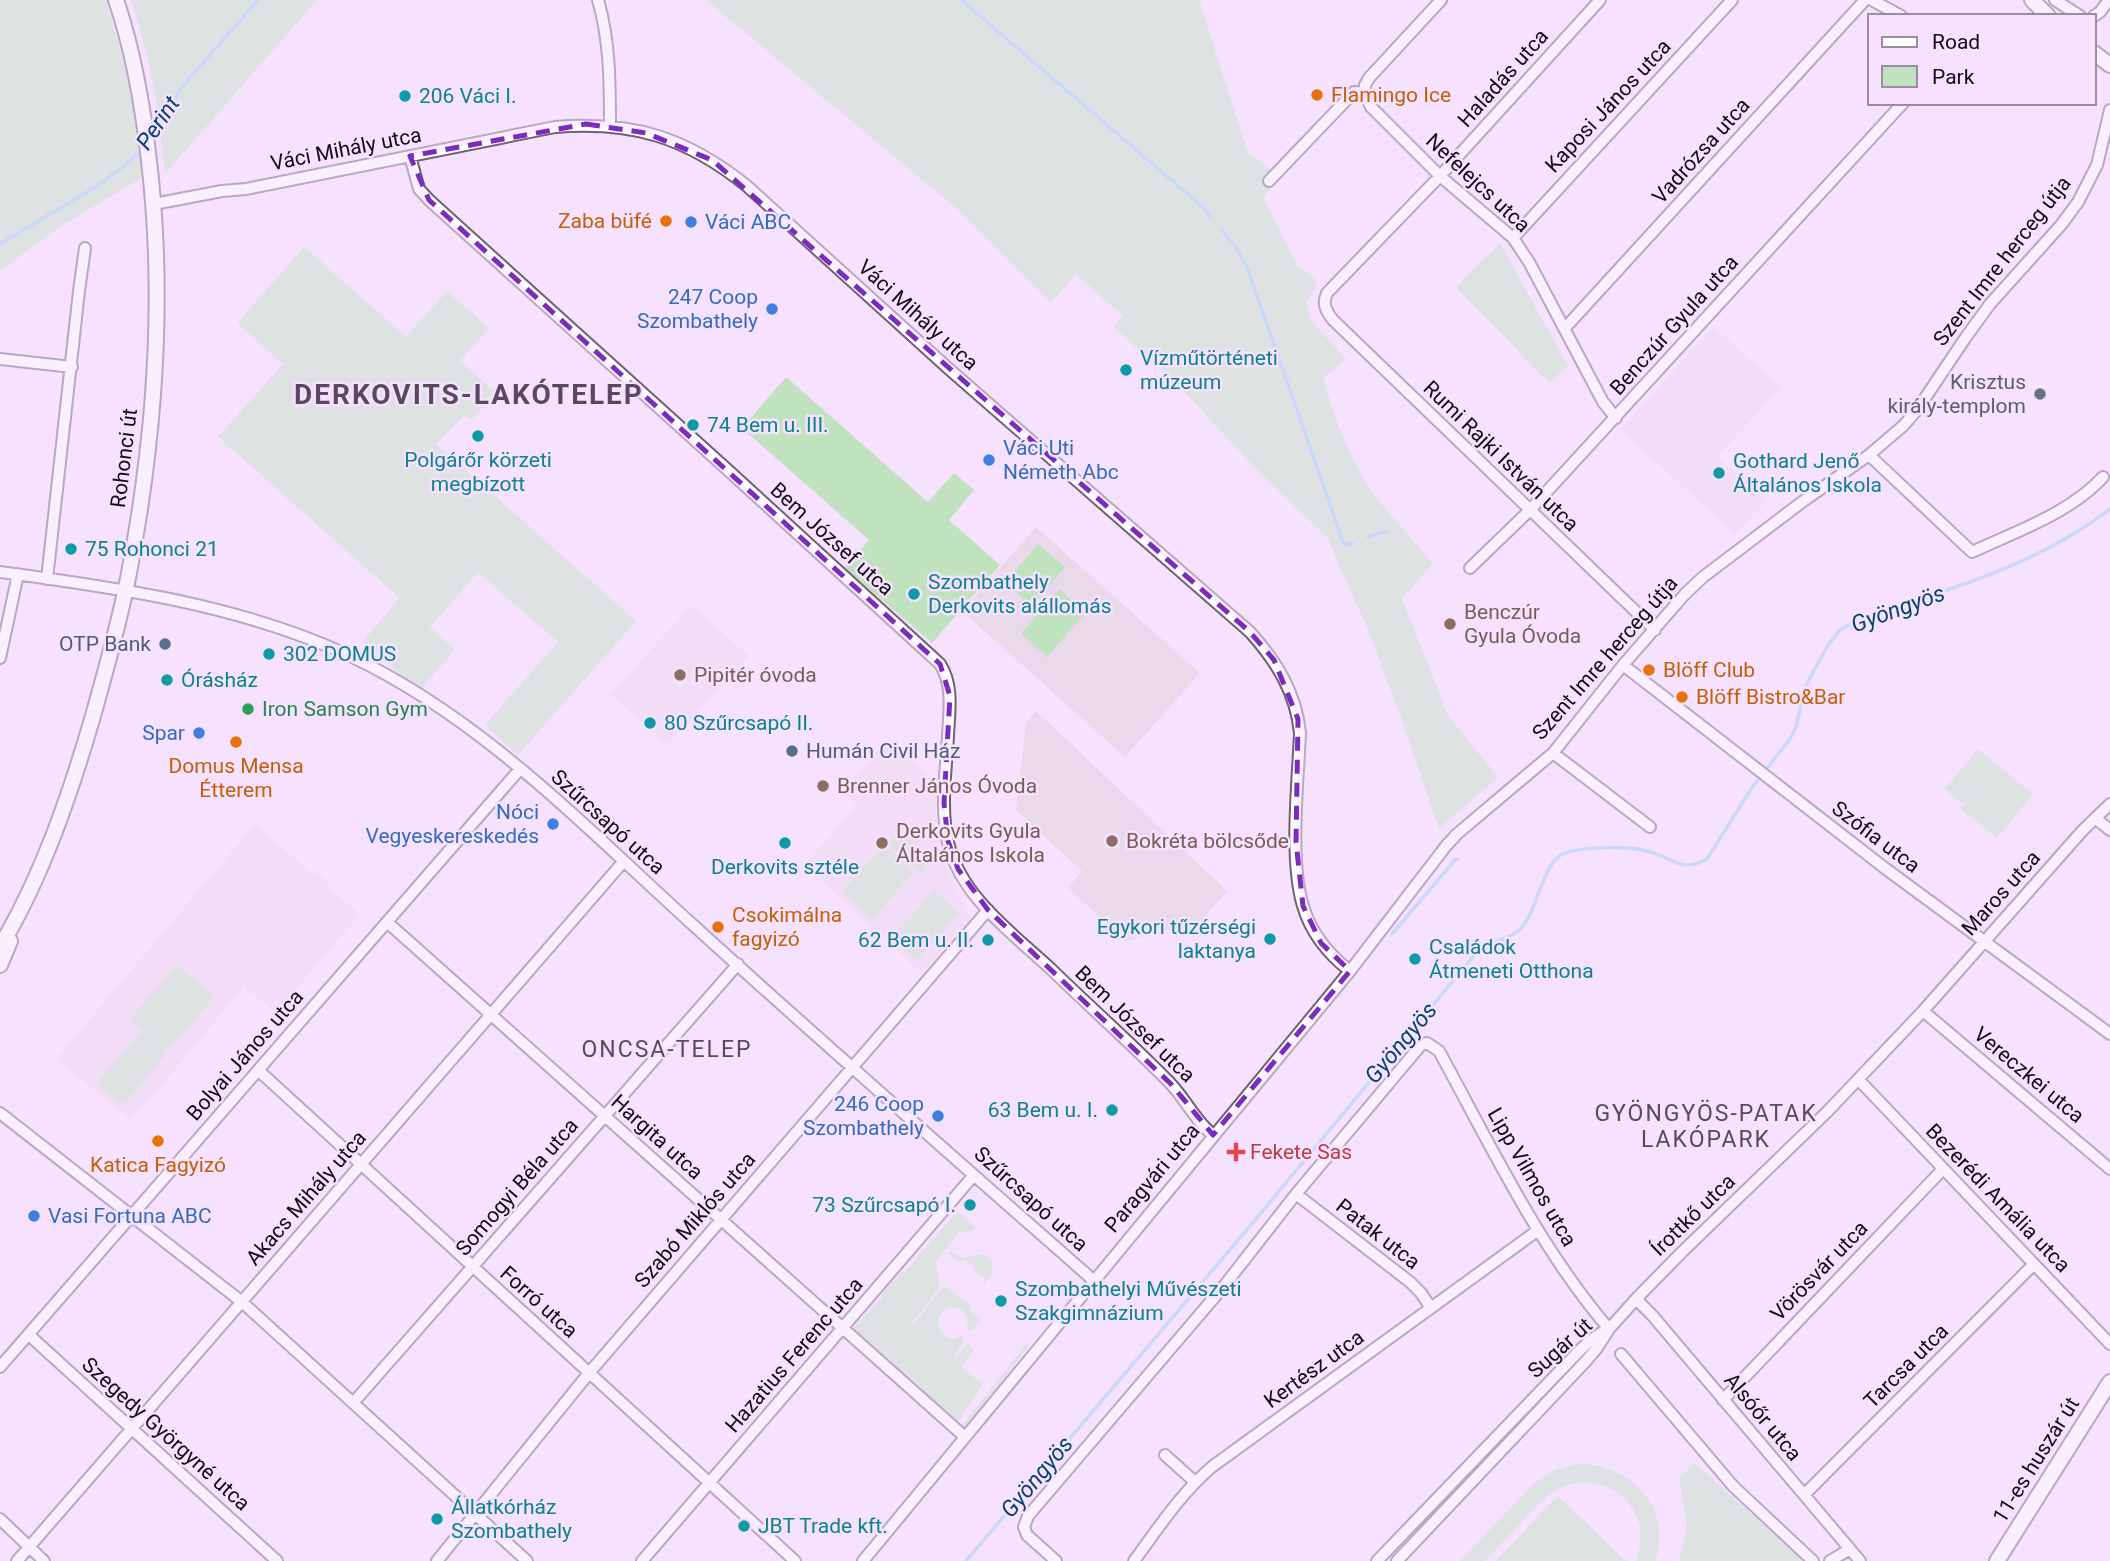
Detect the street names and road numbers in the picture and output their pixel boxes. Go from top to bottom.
street label: Haladás utca [1453,24,1553,132]
street label: Kaposi János utca [1540,35,1676,177]
street label: Vadrózsa utca [1647,93,1755,209]
street label: Váci Mihály utca [269,123,423,175]
street label: Nefelejcs utca [1421,129,1535,237]
street label: Szent Imre herceg útja [1928,171,2076,351]
street label: Benczúr Gyula utca [1605,250,1743,400]
street label: Váci Mihály utca [853,255,983,375]
street label: Rumi Rajki István utca [1419,376,1583,536]
street label: Rohonci út [106,407,142,509]
street label: Bem József utca [766,478,898,600]
street label: Szent Imre herceg útja [1528,571,1682,745]
street label: Szűrcsapó utca [546,765,670,879]
street label: Szófia utca [1827,796,1925,878]
street label: Maros utca [1957,846,2045,940]
street label: Bem József utca [1070,961,1200,1087]
street label: Bolyai János utca [182,985,308,1125]
street label: Vereczkei utca [1969,1022,2089,1128]
street label: Hargita utca [606,1090,708,1184]
street label: Lipp Vilmos utca [1483,1103,1581,1251]
street label: Somogyi Béla utca [451,1114,583,1260]
street label: Paragvári utca [1100,1119,1204,1237]
street label: Bezerédi Amália utca [1921,1119,2075,1277]
street label: Akacs Mihály utca [241,1126,371,1270]
street label: Szűrcsapó utca [969,1142,1093,1256]
street label: Szabó Miklós utca [630,1147,760,1293]
street label: Írottkő utca [1646,1169,1740,1261]
street label: Patak utca [1331,1194,1425,1274]
street label: Vörösvár utca [1765,1216,1873,1326]
street label: Forró utca [496,1261,582,1343]
street label: Hazatius Ferenc utca [720,1273,868,1437]
street label: Sugár út [1523,1313,1597,1383]
street label: Tarcsa utca [1859,1319,1953,1413]
street label: Kertész utca [1260,1325,1368,1413]
street label: Szegedy Györgyné utca [77,1352,255,1516]
street label: Alsóőr utca [1719,1368,1807,1466]
street label: 11-es huszár út [1988,1393,2084,1527]

